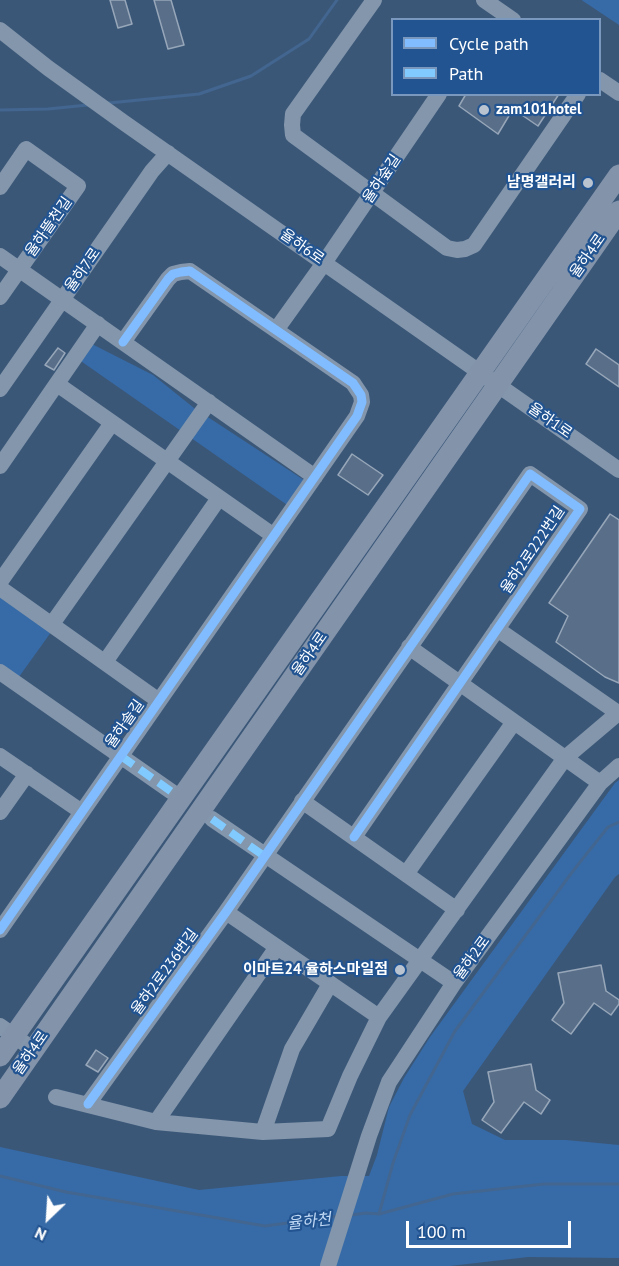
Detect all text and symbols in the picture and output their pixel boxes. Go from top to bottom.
legend [391,18,601,96]
text: Cycle path [449,32,529,55]
text: Path [449,62,483,85]
place label: zam101hotel [496,101,581,119]
marker: zam101hotel [477,103,491,117]
street label: 율하숲길 [359,151,405,207]
place label: 남명갤러리 [507,174,576,192]
marker: 남명갤러리 [581,176,595,190]
street label: 율하뜰천길 [22,194,76,260]
street label: 율하6로 [277,225,327,269]
street label: 율하4로 [566,231,610,281]
street label: 율하7로 [61,245,105,295]
street label: 율하1로 [525,399,575,443]
street label: 율하2로222번길 [497,503,569,597]
street label: 율하4로 [288,629,332,679]
street label: 율하솔길 [102,696,148,752]
street label: 율하2로236번길 [128,926,202,1018]
street label: 율하2로 [450,933,494,983]
place label: 이마트24 율하스마일점 [243,961,388,979]
marker: 이마트24 율하스마일점 [393,963,407,977]
street label: 율하4로 [9,1028,53,1078]
north arrow [18,1188,78,1248]
scale bar [409,1209,574,1247]
water label: 율하천 [286,1210,332,1234]
text: 100 m [417,1220,466,1243]
text: N [31,1223,49,1246]

